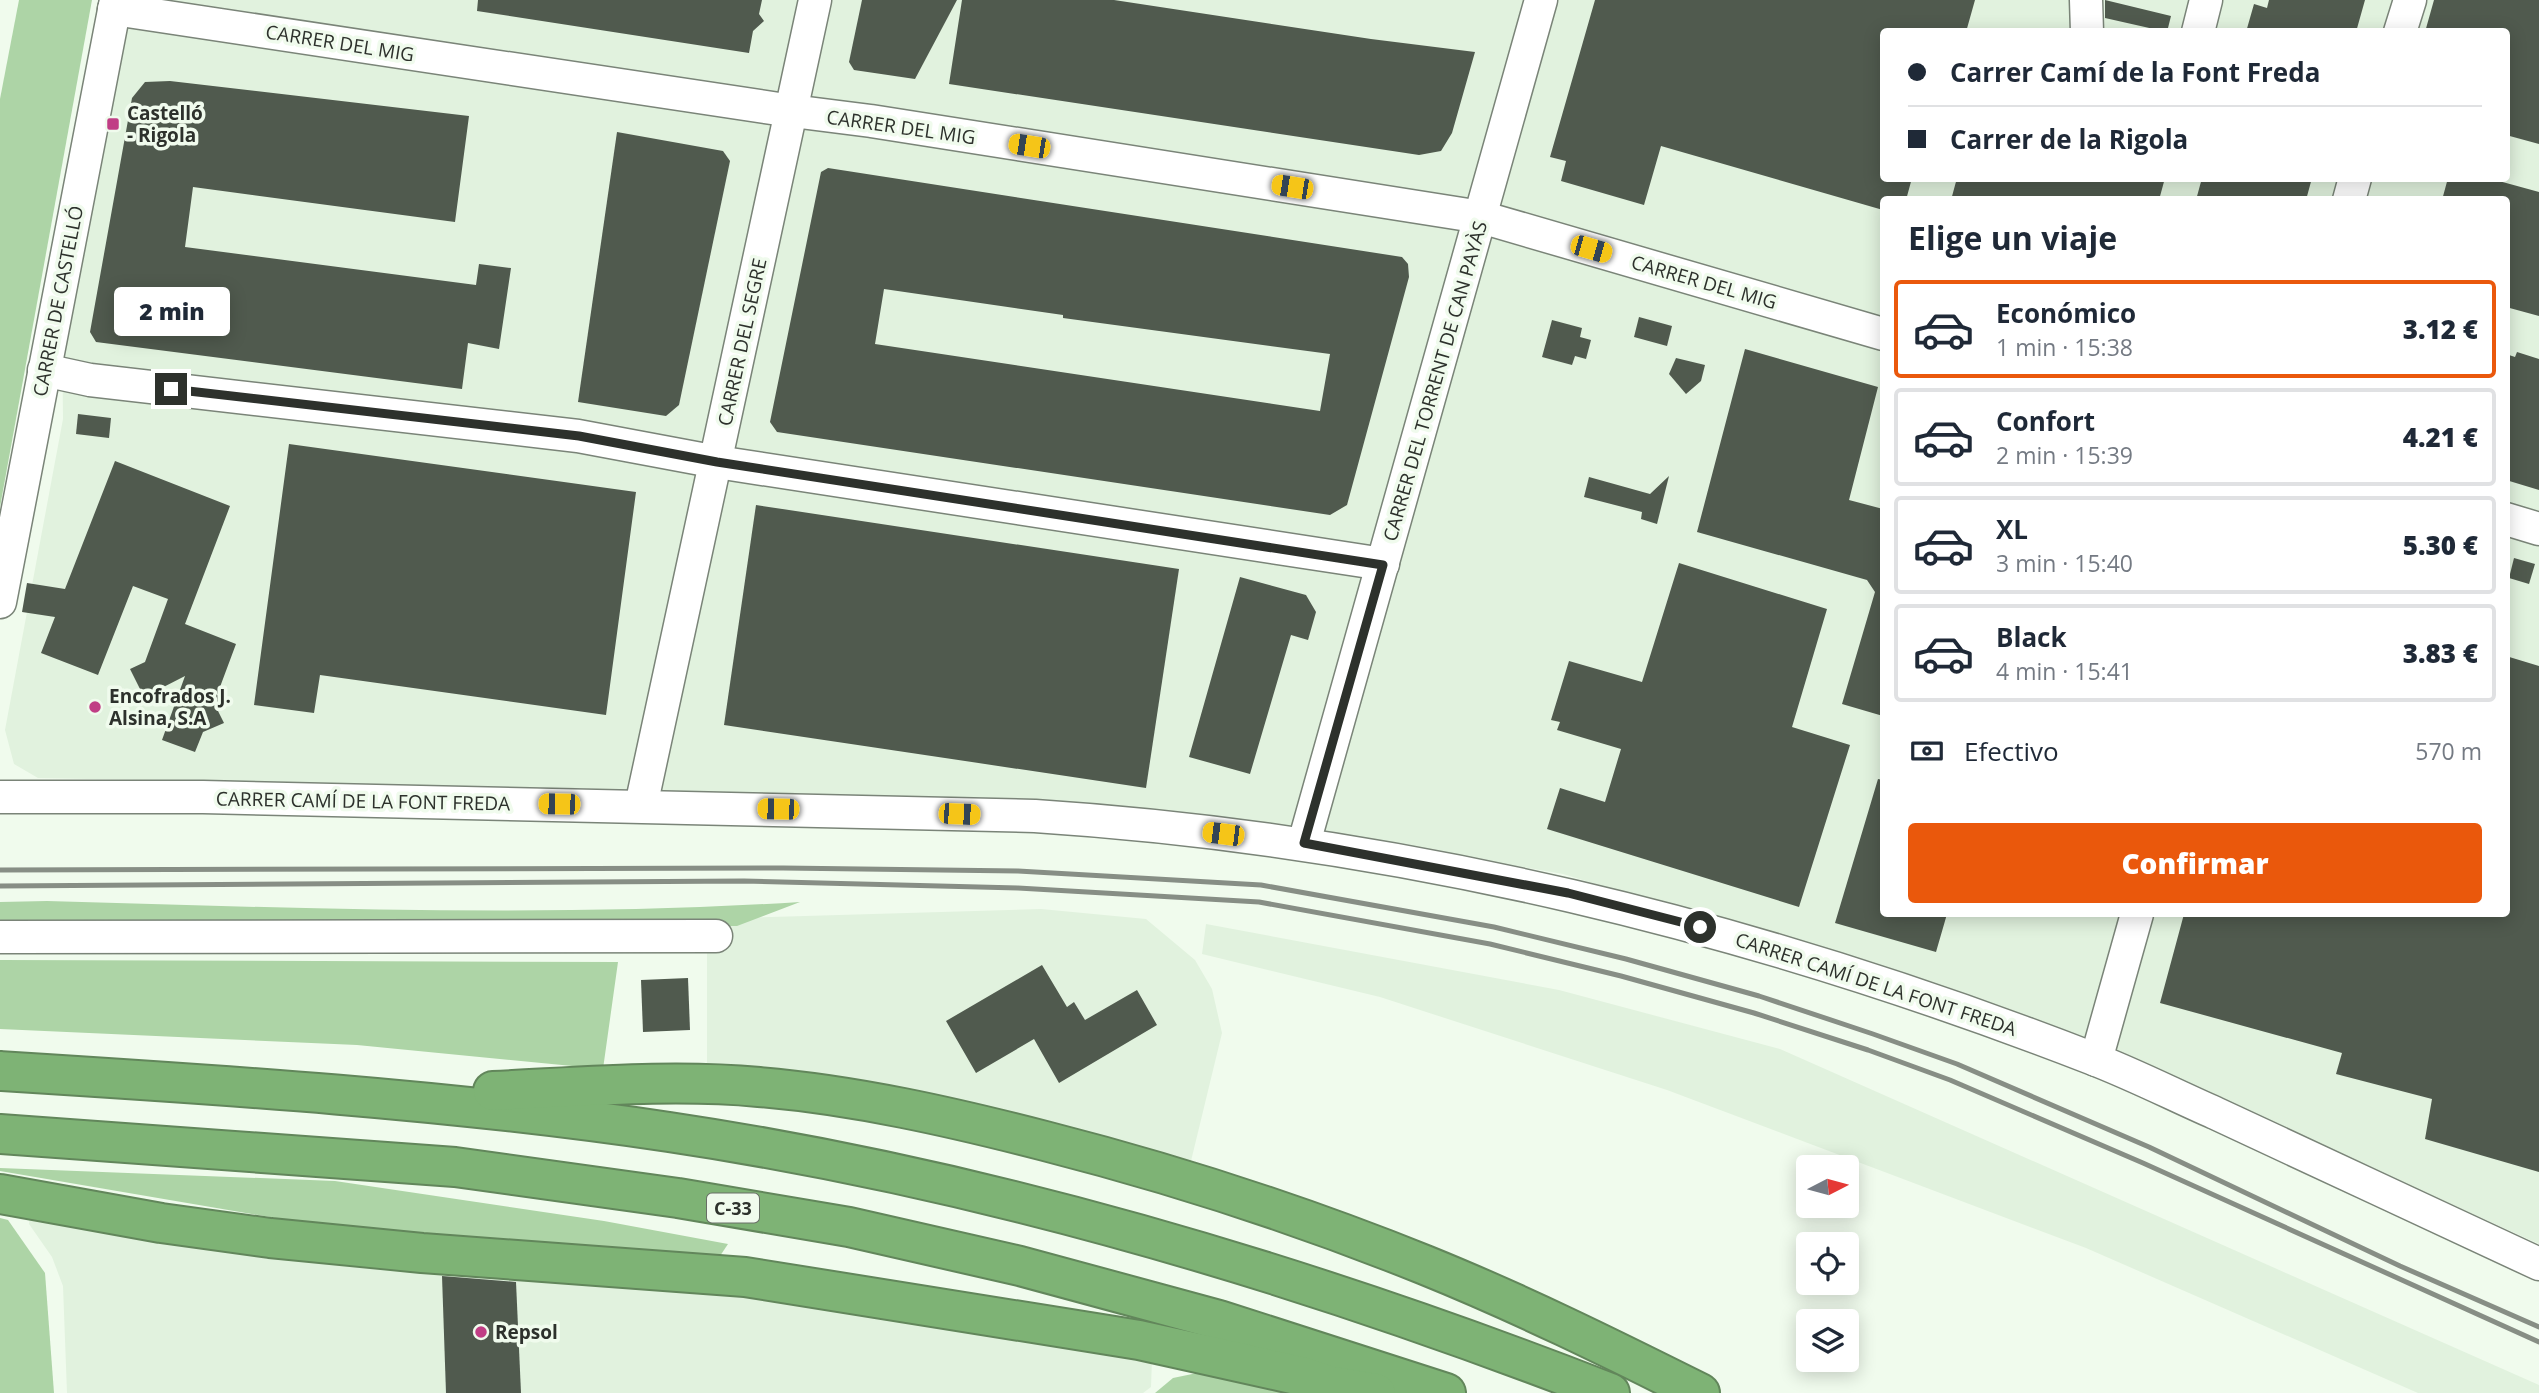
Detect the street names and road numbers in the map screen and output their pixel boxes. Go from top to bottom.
street label: CARRER DEL MIG [264,18,416,68]
street label: CARRER DEL MIG [825,104,977,150]
street label: CARRER DE CASTELLÓ [27,203,89,399]
street label: CARRER DEL TORRENT DE CAN PAYÀS [1377,218,1493,544]
street label: CARRER DEL MIG [1628,249,1780,315]
street label: CARRER DEL SEGRE [712,256,772,428]
street label: CARRER CAMÍ DE LA FONT FREDA [216,785,510,817]
street label: CARRER CAMÍ DE LA FONT FREDA [1732,926,2020,1042]
road number: C-33 [707,1194,759,1223]

